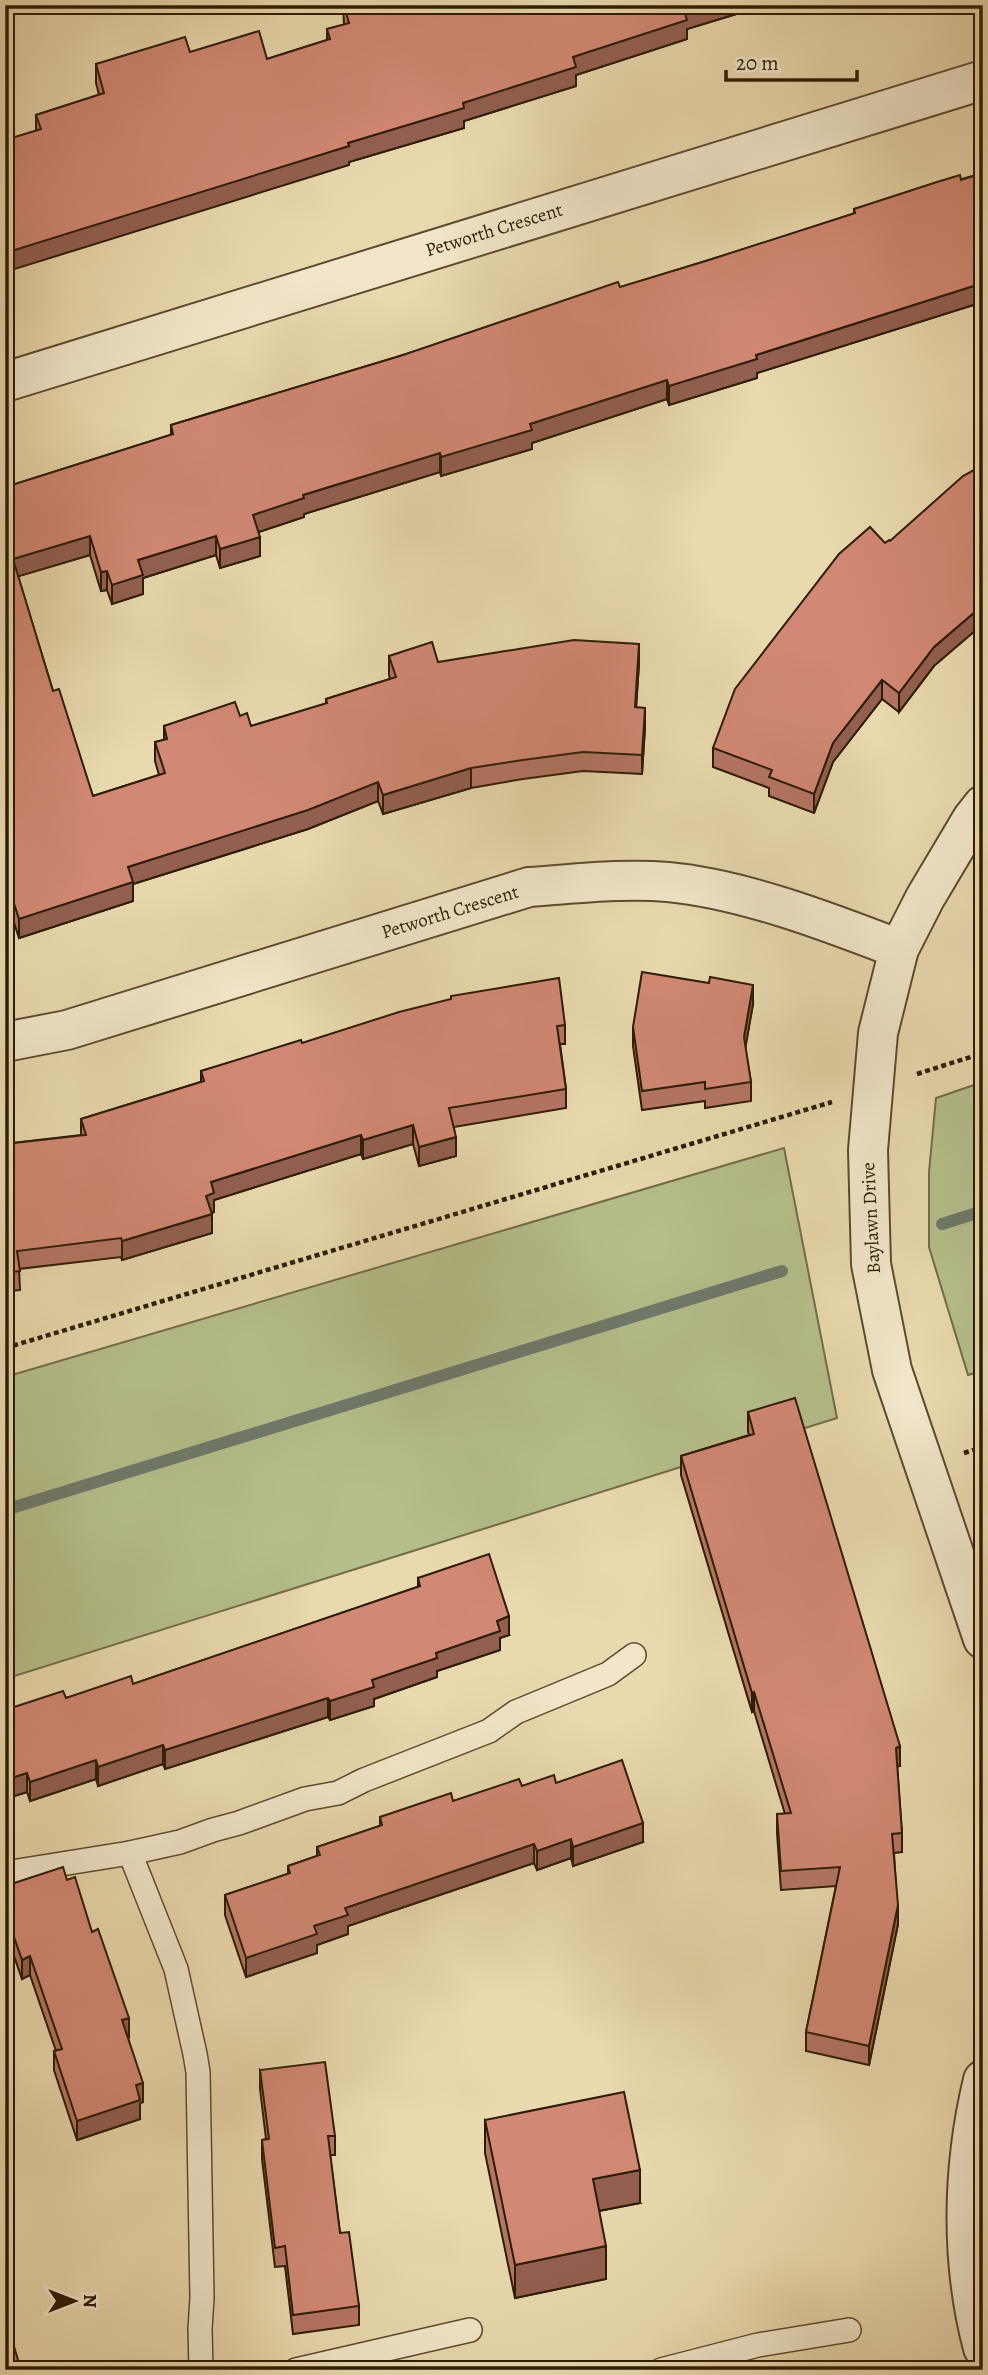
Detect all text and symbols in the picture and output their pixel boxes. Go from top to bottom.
scale bar [726,38,857,82]
text: 20 m [736,49,779,77]
street label: Petworth Crescent [422,197,566,263]
street label: Petworth Crescent [378,879,522,945]
street label: Baylawn Drive [855,1162,887,1274]
north arrow [38,2266,108,2336]
text: N [77,2294,103,2308]

